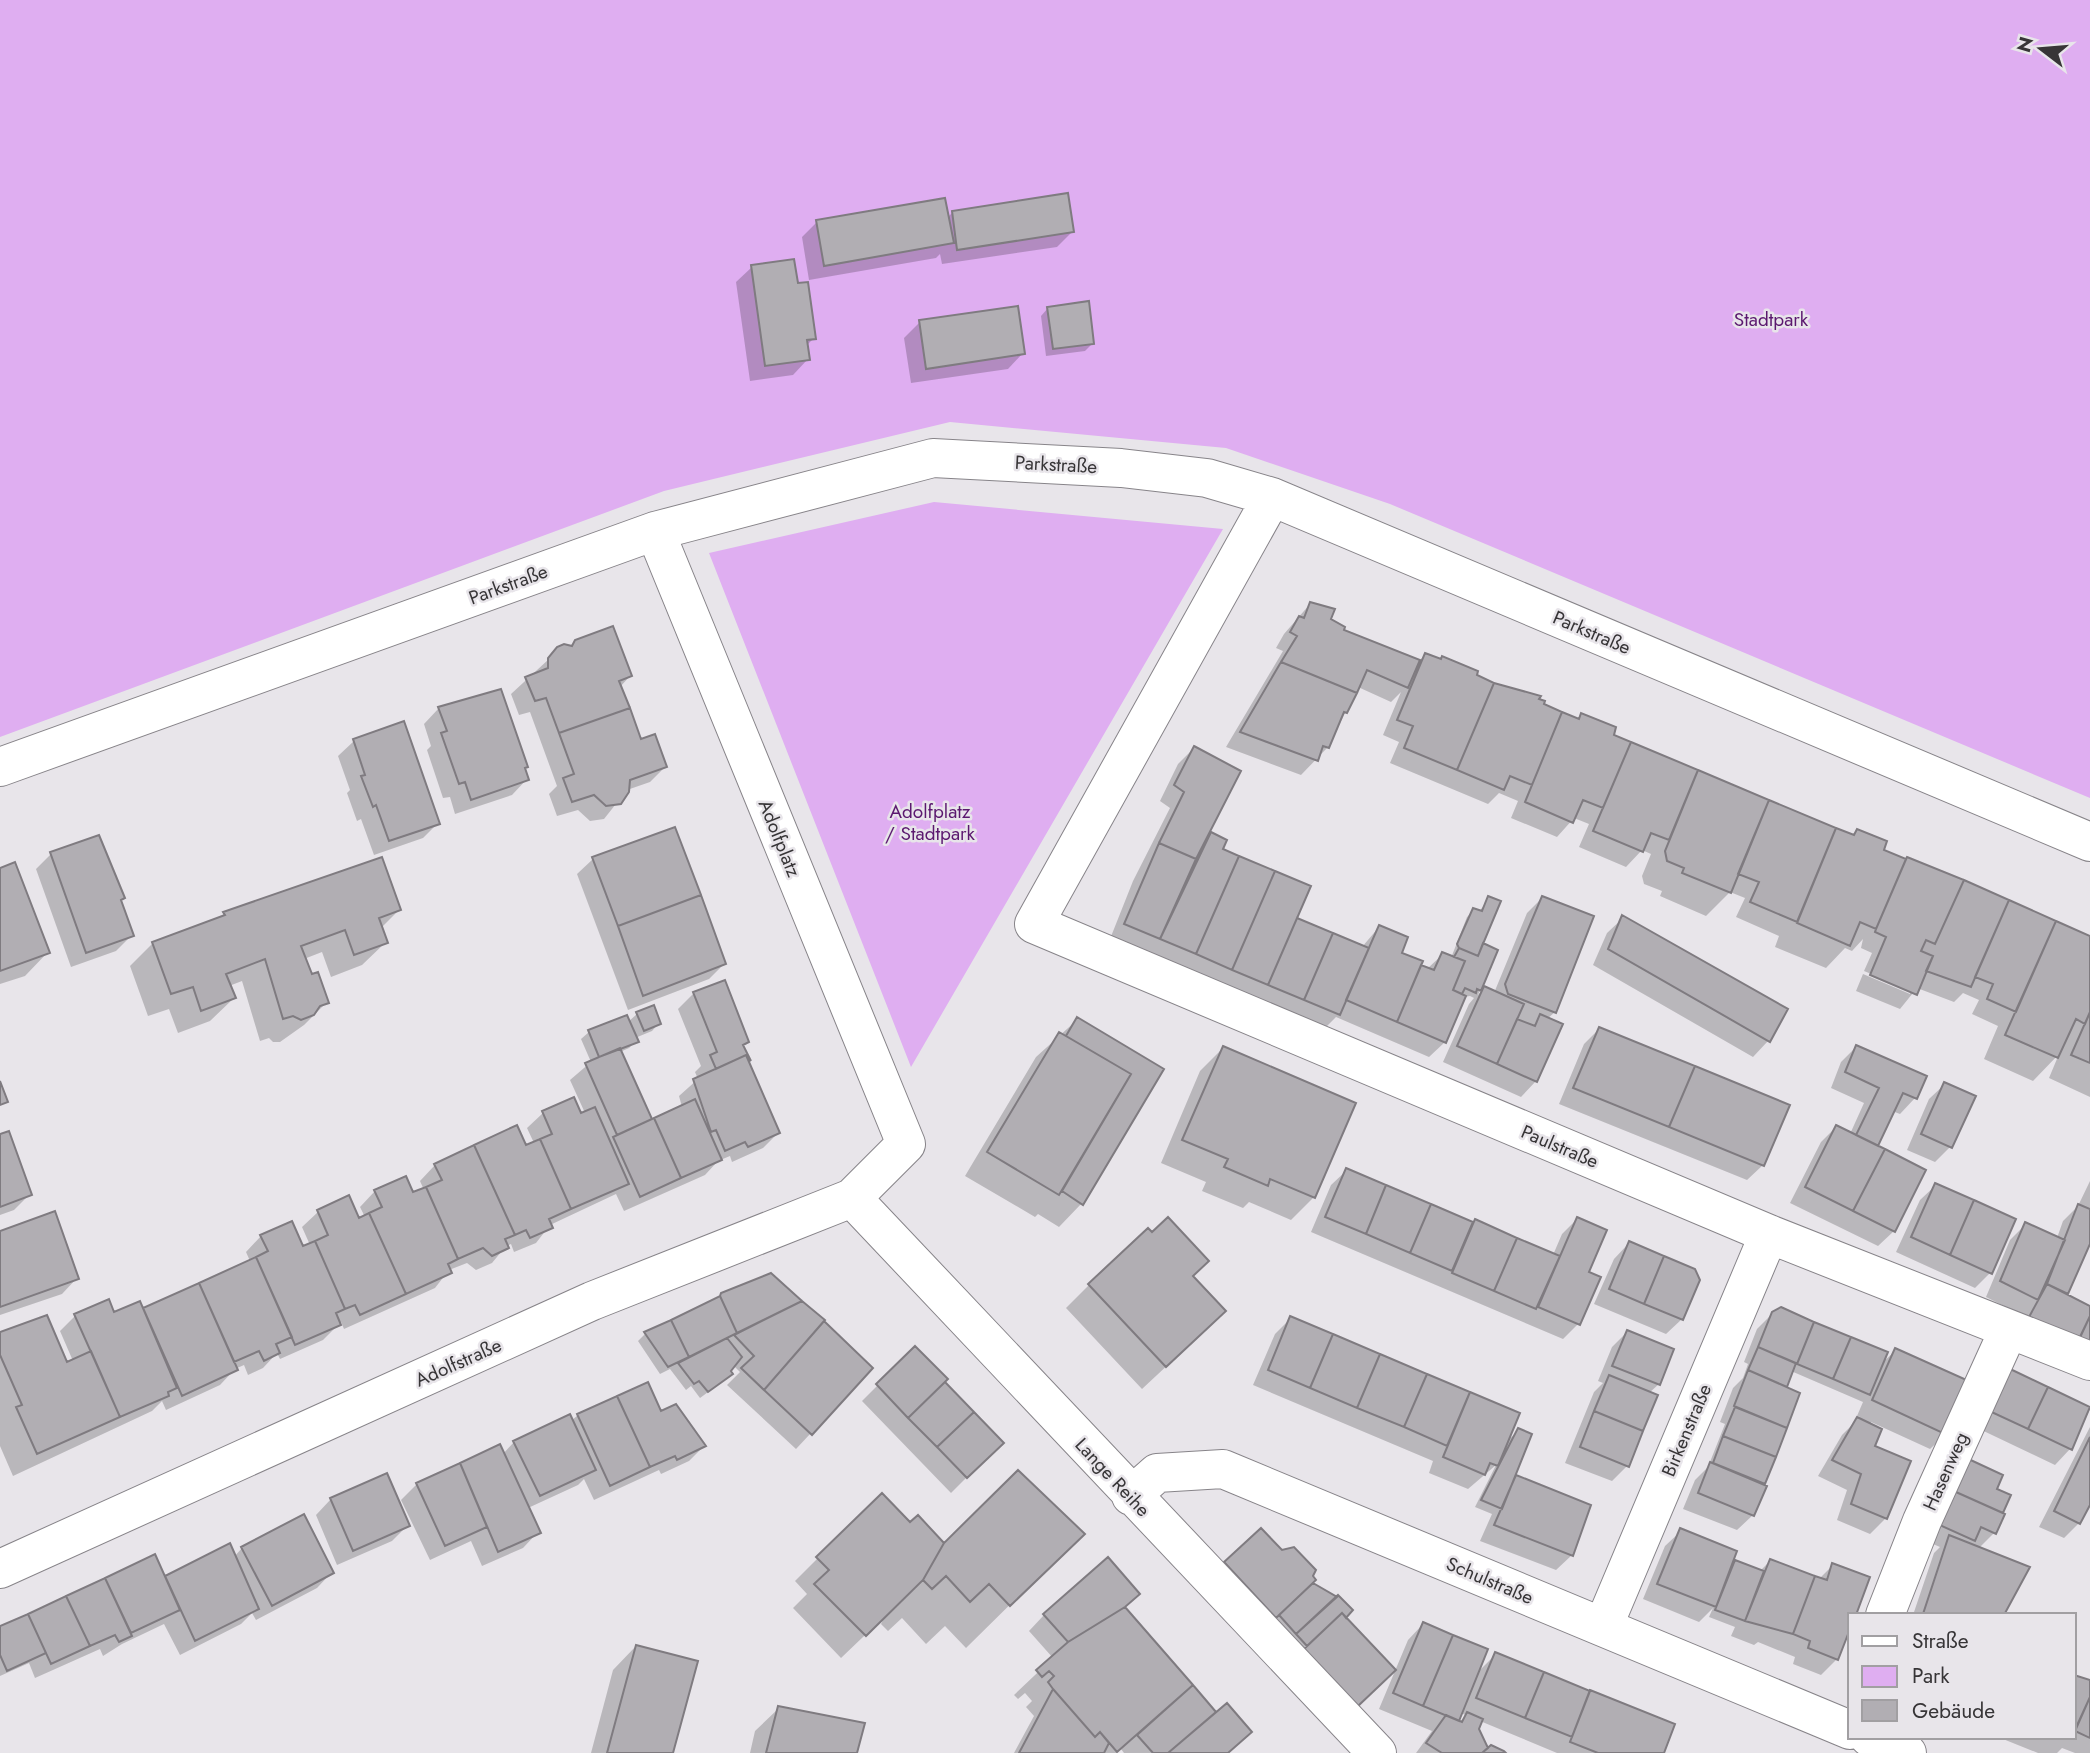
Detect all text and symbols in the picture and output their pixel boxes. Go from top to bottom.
north arrow [2006,14,2076,84]
text: N [2010,33,2040,55]
park label: Stadtpark [1734,306,1809,333]
street label: Parkstraße [1014,449,1098,480]
street label: Parkstraße [465,558,552,611]
street label: Parkstraße [1549,604,1635,661]
street label: Adolfplatz [752,795,807,881]
park label: Adolfplatz / Stadtpark [885,798,976,847]
street label: Paulstraße [1517,1118,1603,1175]
street label: Adolfstraße [411,1331,506,1393]
street label: Birkenstraße [1655,1379,1718,1481]
street label: Hasenweg [1916,1428,1975,1515]
street label: Lange Reihe [1069,1432,1156,1523]
street label: Schulstraße [1442,1550,1538,1611]
legend [1848,1613,2076,1739]
text: Straße [1912,1626,1969,1656]
text: Park [1912,1661,1950,1691]
text: Gebäude [1912,1696,1995,1726]

